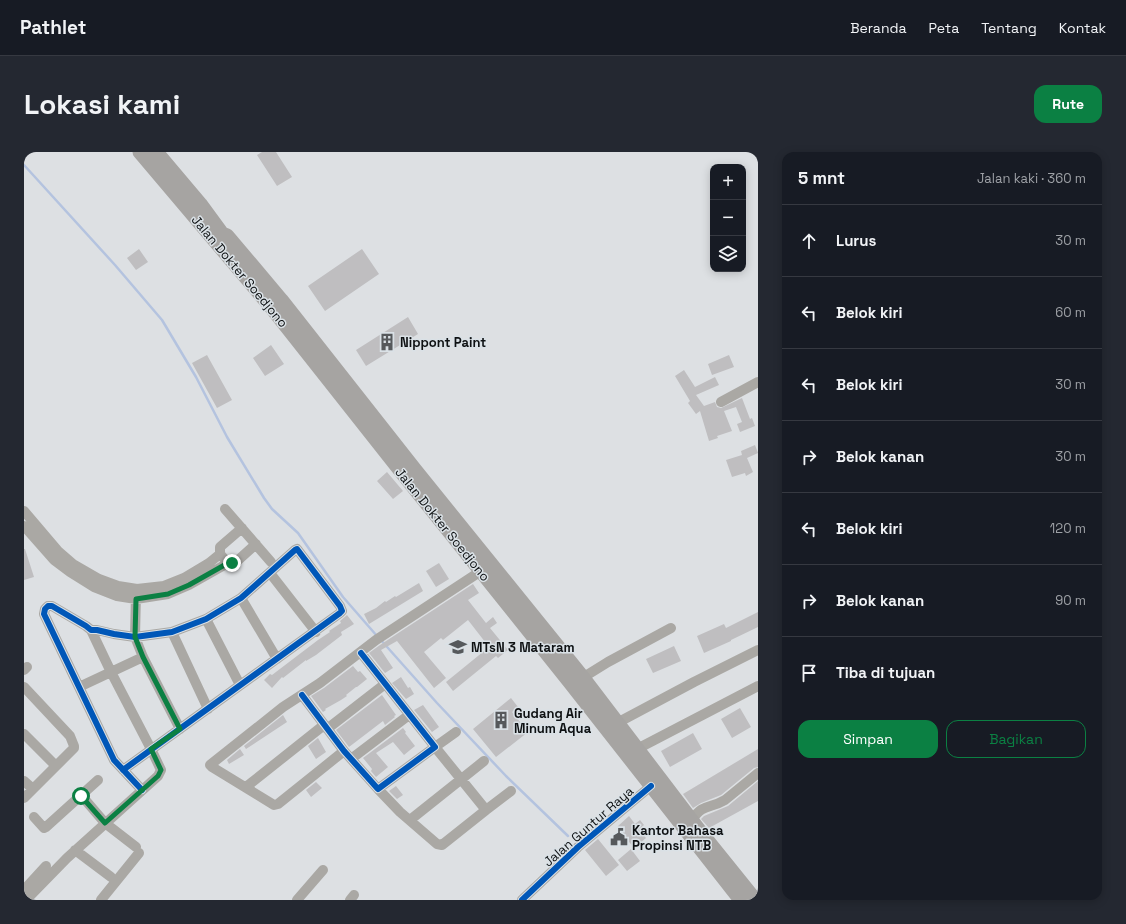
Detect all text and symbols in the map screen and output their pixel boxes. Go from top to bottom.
text: Pathlet [20,15,86,40]
text: Beranda [850,19,907,37]
text: Peta [929,19,959,37]
text: Tentang [981,19,1037,37]
text: Kontak [1059,19,1106,37]
button: Rute [1034,85,1102,123]
text: Lokasi kami [24,86,180,122]
map controls [710,164,746,272]
button: + [710,164,746,200]
text: 5 mnt [798,167,845,189]
text: Jalan kaki · 360 m [977,170,1086,187]
button: − [710,200,746,236]
street label: Jalan Dokter Soedjono [188,212,292,331]
icon: ahead [798,230,820,252]
text: Lurus [836,231,876,250]
text: 30 m [1055,232,1086,249]
button: layers [710,236,746,272]
icon: left [798,302,820,324]
text: Belok kiri [836,303,902,322]
text: 60 m [1055,304,1086,321]
building icon: Nippont Paint [377,332,397,352]
place label: Nippont Paint [400,334,486,351]
icon: left [798,374,820,396]
text: Belok kiri [836,375,902,394]
text: 30 m [1055,376,1086,393]
icon: right [798,446,820,468]
text: Belok kanan [836,447,924,466]
text: 30 m [1055,448,1086,465]
street label: Jalan Dokter Soedjono [391,464,494,585]
icon: left [798,518,820,540]
text: Belok kiri [836,519,902,538]
text: 120 m [1050,520,1086,537]
route end [223,554,241,572]
icon: right [798,590,820,612]
text: Belok kanan [836,591,924,610]
text: 90 m [1055,592,1086,609]
school or university icon: MTsN 3 Mataram [448,637,468,657]
place label: MTsN 3 Mataram [471,639,575,656]
icon: arrive [798,662,820,684]
text: Tiba di tujuan [836,663,935,682]
place label: Gudang Air Minum Aqua [514,705,592,737]
building icon: Gudang Air Minum Aqua [491,710,511,730]
button: Simpan [798,720,938,758]
button: Bagikan [946,720,1086,758]
street label: Jalan Guntur Raya [540,782,637,870]
route start [72,787,90,805]
place label: Kantor Bahasa Propinsi NTB [632,822,724,854]
public building icon: Kantor Bahasa Propinsi NTB [609,827,629,847]

